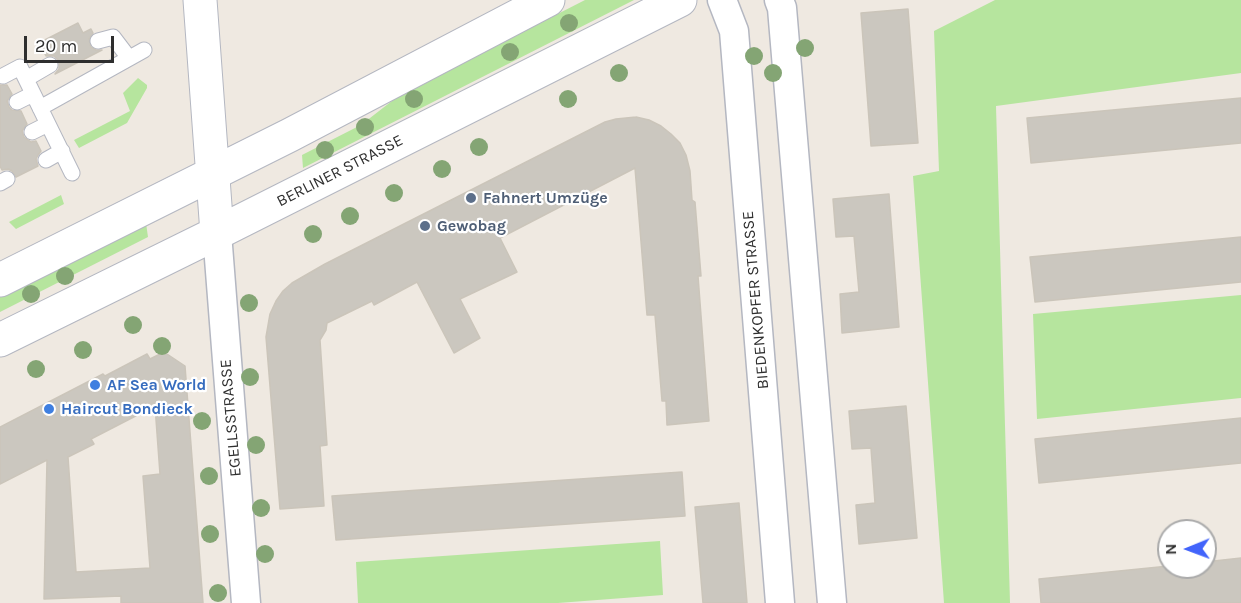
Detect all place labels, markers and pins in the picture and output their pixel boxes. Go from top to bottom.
place label: Fahnert Umzüge [483,188,608,208]
marker: Fahnert Umzüge [464,191,478,205]
place label: Gewobag [437,216,506,236]
marker: Gewobag [418,219,432,233]
place label: AF Sea World [107,375,206,395]
marker: AF Sea World [88,378,102,392]
place label: Haircut Bondieck [61,399,193,419]
marker: Haircut Bondieck [42,402,56,416]

